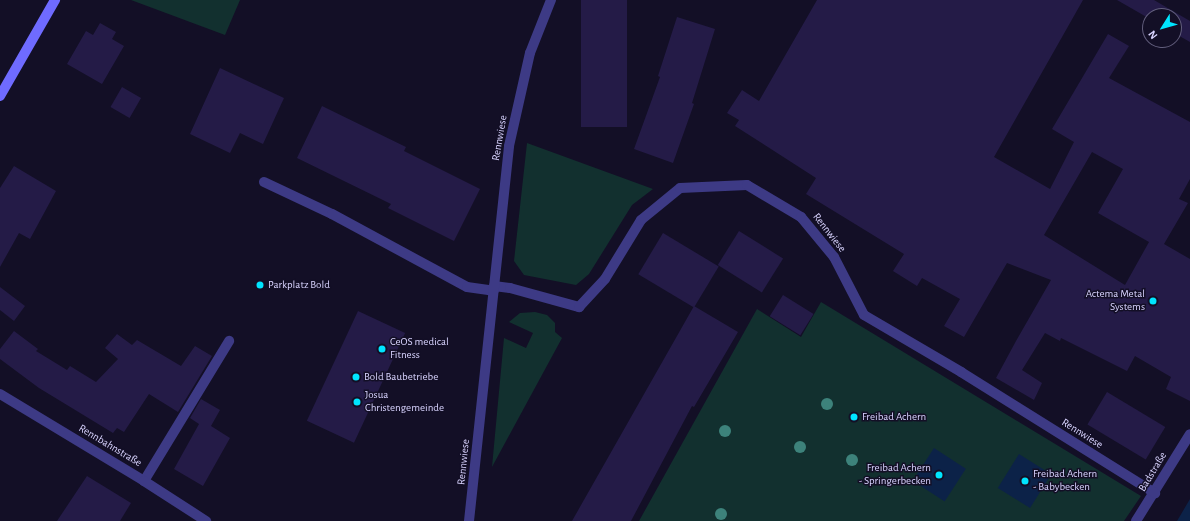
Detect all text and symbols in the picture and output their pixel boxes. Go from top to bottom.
north arrow [1142,8,1182,48]
text: N [1146,29,1160,41]
street label: Rennwiese [489,114,511,162]
street label: Rennwiese [810,211,848,255]
place label: Parkplatz Bold [268,278,330,292]
marker: Parkplatz Bold [255,280,265,290]
place label: Actema Metal Systems [1086,288,1145,314]
marker: Actema Metal Systems [1148,296,1158,306]
place label: CeOS medical Fitness [390,336,449,362]
marker: CeOS medical Fitness [377,344,387,354]
place label: Bold Baubetriebe [364,370,438,384]
marker: Bold Baubetriebe [351,372,361,382]
place label: Josua Christengemeinde [365,389,444,415]
marker: Josua Christengemeinde [352,397,362,407]
place label: Freibad Achern [862,410,926,424]
marker: Freibad Achern [849,412,859,422]
street label: Rennwiese [1059,416,1105,452]
street label: Rennbahnstraße [76,422,144,470]
street label: Rennwiese [455,438,473,486]
street label: Badstraße [1136,450,1170,494]
place label: Freibad Achern - Springerbecken [859,462,931,488]
place label: Freibad Achern - Babybecken [1033,468,1097,494]
marker: Freibad Achern - Springerbecken [934,470,944,480]
marker: Freibad Achern - Babybecken [1020,476,1030,486]

